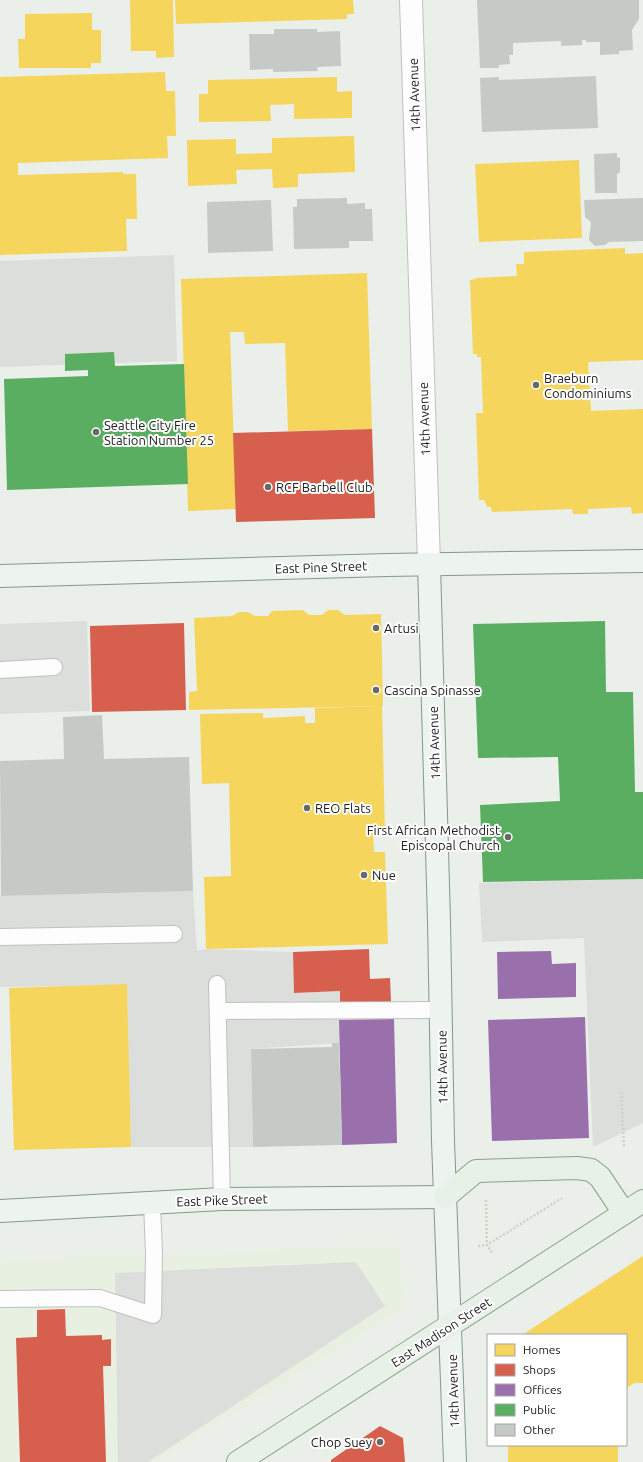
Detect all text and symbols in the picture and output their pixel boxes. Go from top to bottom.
street label: 14th Avenue [406,58,422,132]
place label: Braeburn Condominiums [544,371,632,400]
marker: Braeburn Condominiums [531,380,541,390]
street label: 14th Avenue [416,382,432,456]
place label: Seattle City Fire Station Number 25 [104,418,214,447]
marker: Seattle City Fire Station Number 25 [91,427,101,437]
place label: RCF Barbell Club [276,480,373,494]
marker: RCF Barbell Club [263,482,273,492]
street label: East Pine Street [275,558,367,576]
place label: Artusi [384,621,419,635]
marker: Artusi [371,623,381,633]
place label: Cascina Spinasse [384,683,481,697]
marker: Cascina Spinasse [371,685,381,695]
street label: 14th Avenue [426,706,442,780]
place label: REO Flats [315,801,371,815]
marker: REO Flats [302,803,312,813]
place label: First African Methodist Episcopal Church [367,823,500,852]
marker: First African Methodist Episcopal Church [503,832,513,842]
place label: Nue [372,868,396,882]
marker: Nue [359,870,369,880]
street label: 14th Avenue [434,1030,450,1104]
street label: East Pike Street [176,1191,268,1209]
street label: East Madison Street [388,1294,494,1370]
legend [487,1334,627,1446]
text: Homes [523,1343,561,1356]
street label: 14th Avenue [445,1354,461,1428]
text: Shops [523,1363,555,1376]
text: Offices [523,1383,562,1396]
text: Public [523,1403,556,1416]
text: Other [523,1423,556,1436]
place label: Chop Suey [311,1435,372,1449]
marker: Chop Suey [375,1437,385,1447]

